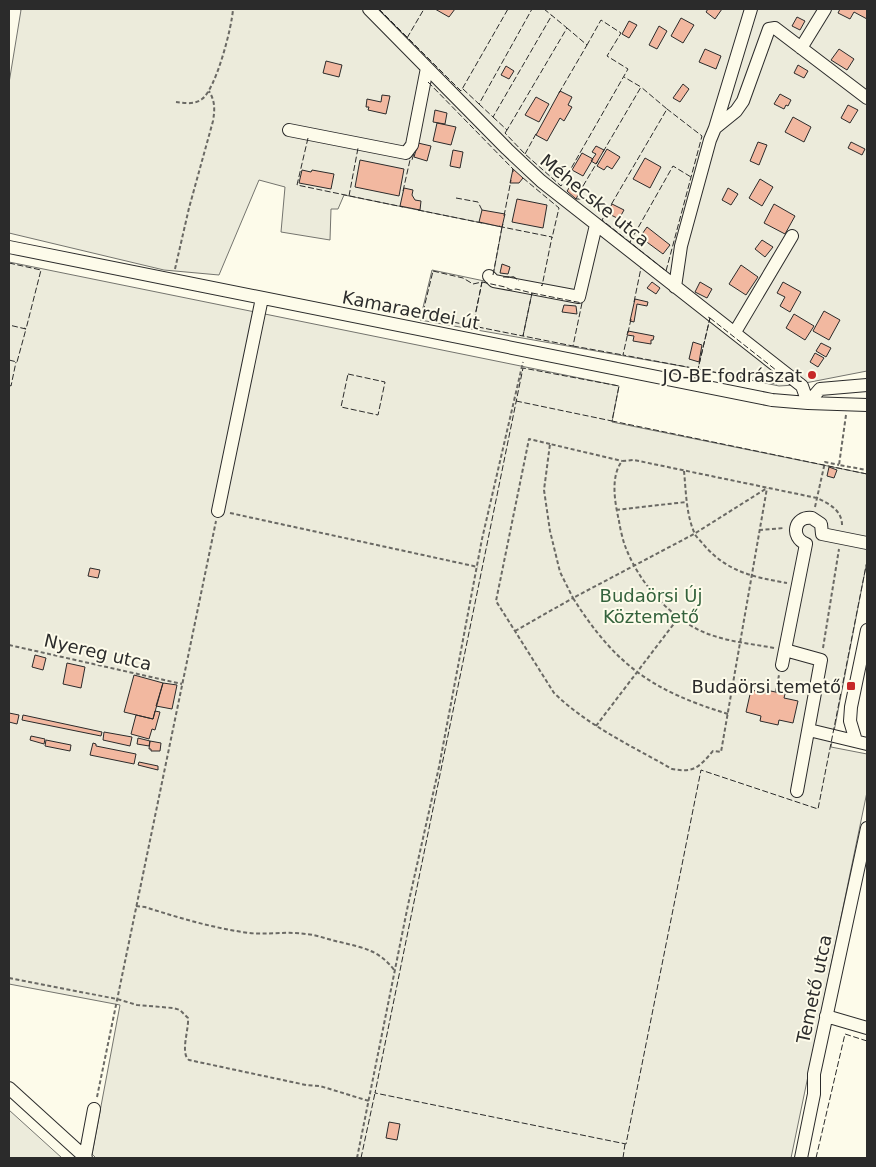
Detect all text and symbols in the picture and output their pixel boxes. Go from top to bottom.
street label: Méhecske utca [536,150,654,250]
street label: Kamaraerdei út [341,286,481,334]
place label: JO-BE fodrászat [662,365,802,386]
marker: JO-BE fodrászat [806,369,818,381]
park label: Budaörsi Új Köztemető [600,585,702,627]
street label: Nyereg utca [42,629,154,675]
place label: Budaörsi temető [691,676,841,697]
marker: Budaörsi temető [845,680,857,692]
street label: Temető utca [792,933,836,1046]

